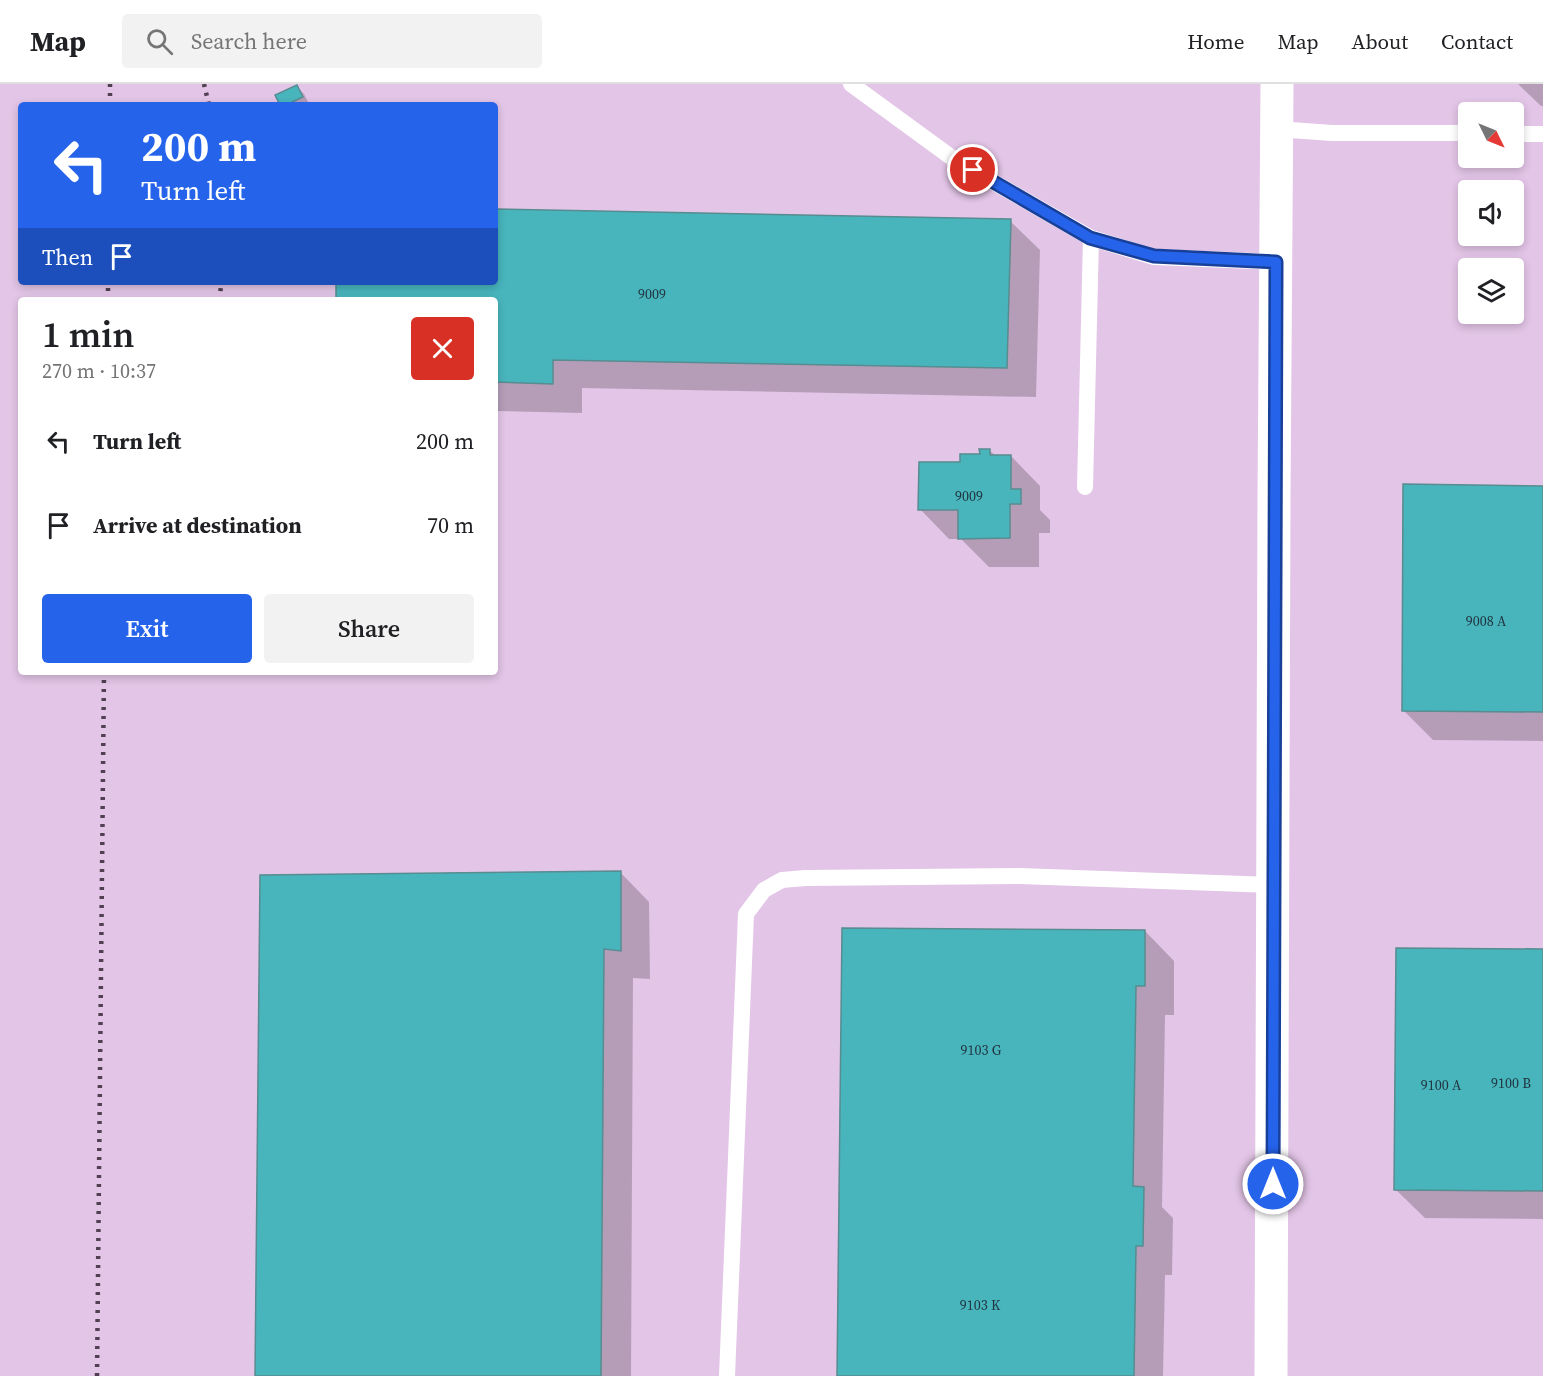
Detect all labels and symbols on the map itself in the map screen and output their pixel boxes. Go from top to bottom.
north arrow [1458,102,1524,168]
pin [947,144,998,195]
house number: 9009 [638,284,666,304]
house number: 9009 [955,486,983,506]
house number: 9008 A [1466,611,1507,631]
house number: 9103 G [961,1040,1002,1060]
house number: 9100 B [1491,1073,1531,1093]
house number: 9100 A [1421,1075,1462,1095]
position arrow [1241,1152,1305,1216]
house number: 9103 K [960,1295,1001,1315]

